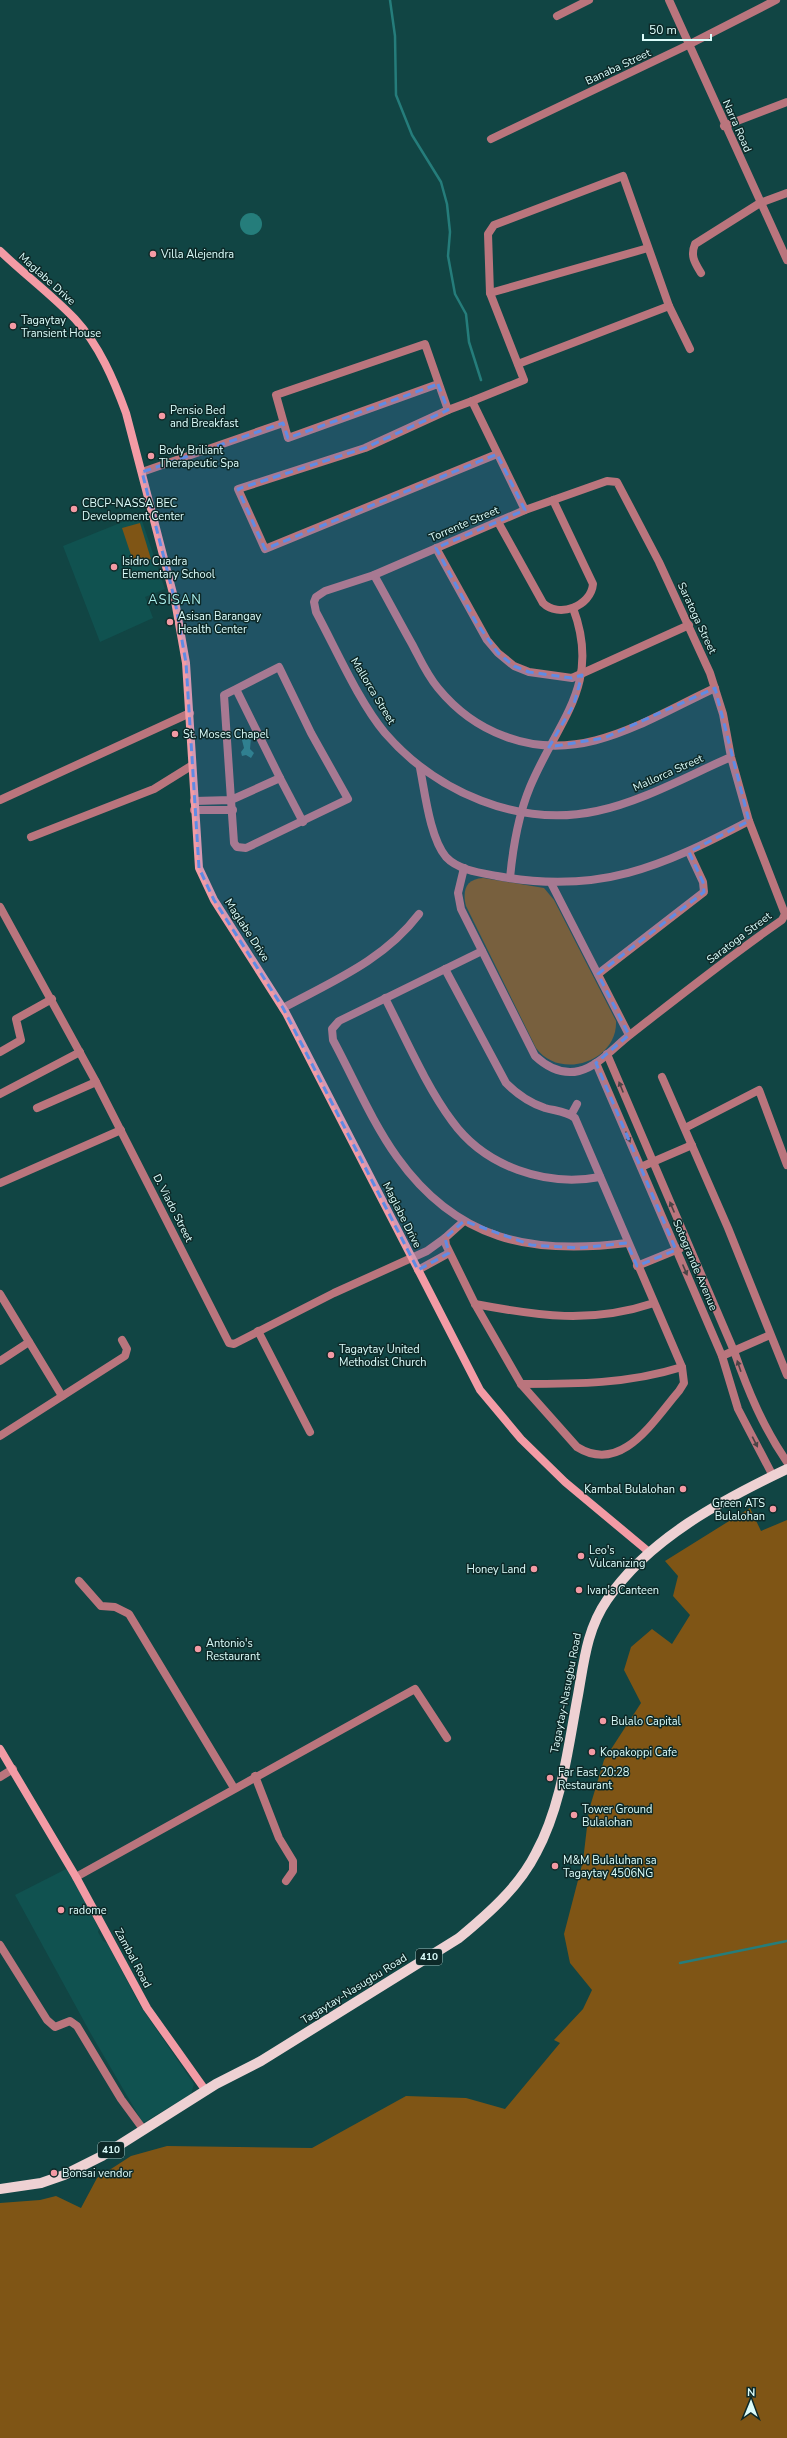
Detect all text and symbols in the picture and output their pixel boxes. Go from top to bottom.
scale bar [643,16,711,42]
text: 50 m [649,22,677,38]
street label: Banaba Street [583,45,653,89]
street label: Narra Road [719,97,755,155]
place label: Villa Alejendra [160,247,234,262]
street label: Maglabe Drive [15,249,79,309]
marker: Villa Alejendra [148,249,158,259]
place label: Tagaytay Transient House [21,313,101,341]
marker: Tagaytay Transient House [8,321,18,331]
place label: Pensio Bed and Breakfast [170,403,238,431]
marker: Pensio Bed and Breakfast [157,411,167,421]
place label: Body Briliant Therapeutic Spa [159,443,239,471]
marker: Body Briliant Therapeutic Spa [146,451,156,461]
place label: CBCP-NASSA BEC Development Center [82,496,184,524]
street label: Torrente Street [427,503,501,545]
marker: CBCP-NASSA BEC Development Center [69,504,79,514]
place label: Isidro Cuadra Elementary School [122,554,216,582]
marker: Isidro Cuadra Elementary School [109,562,119,572]
street label: Saratoga Street [674,580,720,656]
district label: ASISAN [148,591,202,609]
place label: Asisan Barangay Health Center [178,609,261,637]
marker: Asisan Barangay Health Center [165,617,175,627]
street label: Mallorca Street [347,655,399,727]
place label: St. Moses Chapel [183,727,270,742]
marker: St. Moses Chapel [170,729,180,739]
street label: Mallorca Street [631,751,706,795]
street label: Maglabe Drive [221,896,273,964]
street label: Saratoga Street [704,909,775,967]
one-way arrow [618,1081,624,1093]
one-way arrow [625,1132,631,1143]
street label: D. Viado Street [149,1171,197,1245]
street label: Maglabe Drive [379,1180,425,1251]
one-way arrow [668,1201,674,1213]
street label: Sotogrande Avenue [669,1217,721,1313]
one-way arrow [682,1264,688,1275]
place label: Tagaytay United Methodist Church [339,1342,426,1370]
marker: Tagaytay United Methodist Church [326,1350,336,1360]
one-way arrow [736,1359,742,1371]
one-way arrow [752,1437,759,1448]
place label: Kambal Bulalohan [584,1482,675,1497]
marker: Kambal Bulalohan [678,1484,688,1494]
place label: Green ATS Bulalohan [712,1496,765,1524]
marker: Green ATS Bulalohan [768,1504,778,1514]
place label: Leo's Vulcanizing [588,1543,645,1571]
marker: Leo's Vulcanizing [576,1551,586,1561]
place label: Honey Land [467,1562,526,1577]
marker: Honey Land [529,1564,539,1574]
place label: Ivan's Canteen [587,1583,659,1598]
marker: Ivan's Canteen [574,1585,584,1595]
street label: Tagaytay-Nasugbu Road [547,1632,585,1754]
place label: Antonio's Restaurant [206,1636,260,1664]
marker: Antonio's Restaurant [193,1644,203,1654]
place label: Bulalo Capital [611,1714,682,1729]
marker: Bulalo Capital [598,1716,608,1726]
place label: Kopakoppi Cafe [600,1745,677,1760]
marker: Kopakoppi Cafe [587,1747,597,1757]
place label: Far East 20:28 Restaurant [558,1765,630,1793]
marker: Far East 20:28 Restaurant [545,1773,555,1783]
place label: Tower Ground Bulalohan [582,1802,652,1830]
marker: Tower Ground Bulalohan [569,1810,579,1820]
place label: M&M Bulaluhan sa Tagaytay 4506NG [563,1853,657,1881]
marker: M&M Bulaluhan sa Tagaytay 4506NG [550,1861,560,1871]
place label: radome [69,1903,107,1918]
marker: radome [56,1905,66,1915]
street label: Zambal Road [111,1926,155,1990]
road number: 410 [416,1949,442,1965]
street label: Tagaytay-Nasugbu Road [298,1950,410,2028]
road number: 410 [98,2142,124,2158]
place label: Bonsai vendor [62,2166,133,2181]
marker: Bonsai vendor [49,2168,59,2178]
north arrow [731,2382,771,2422]
text: N [747,2385,755,2400]

